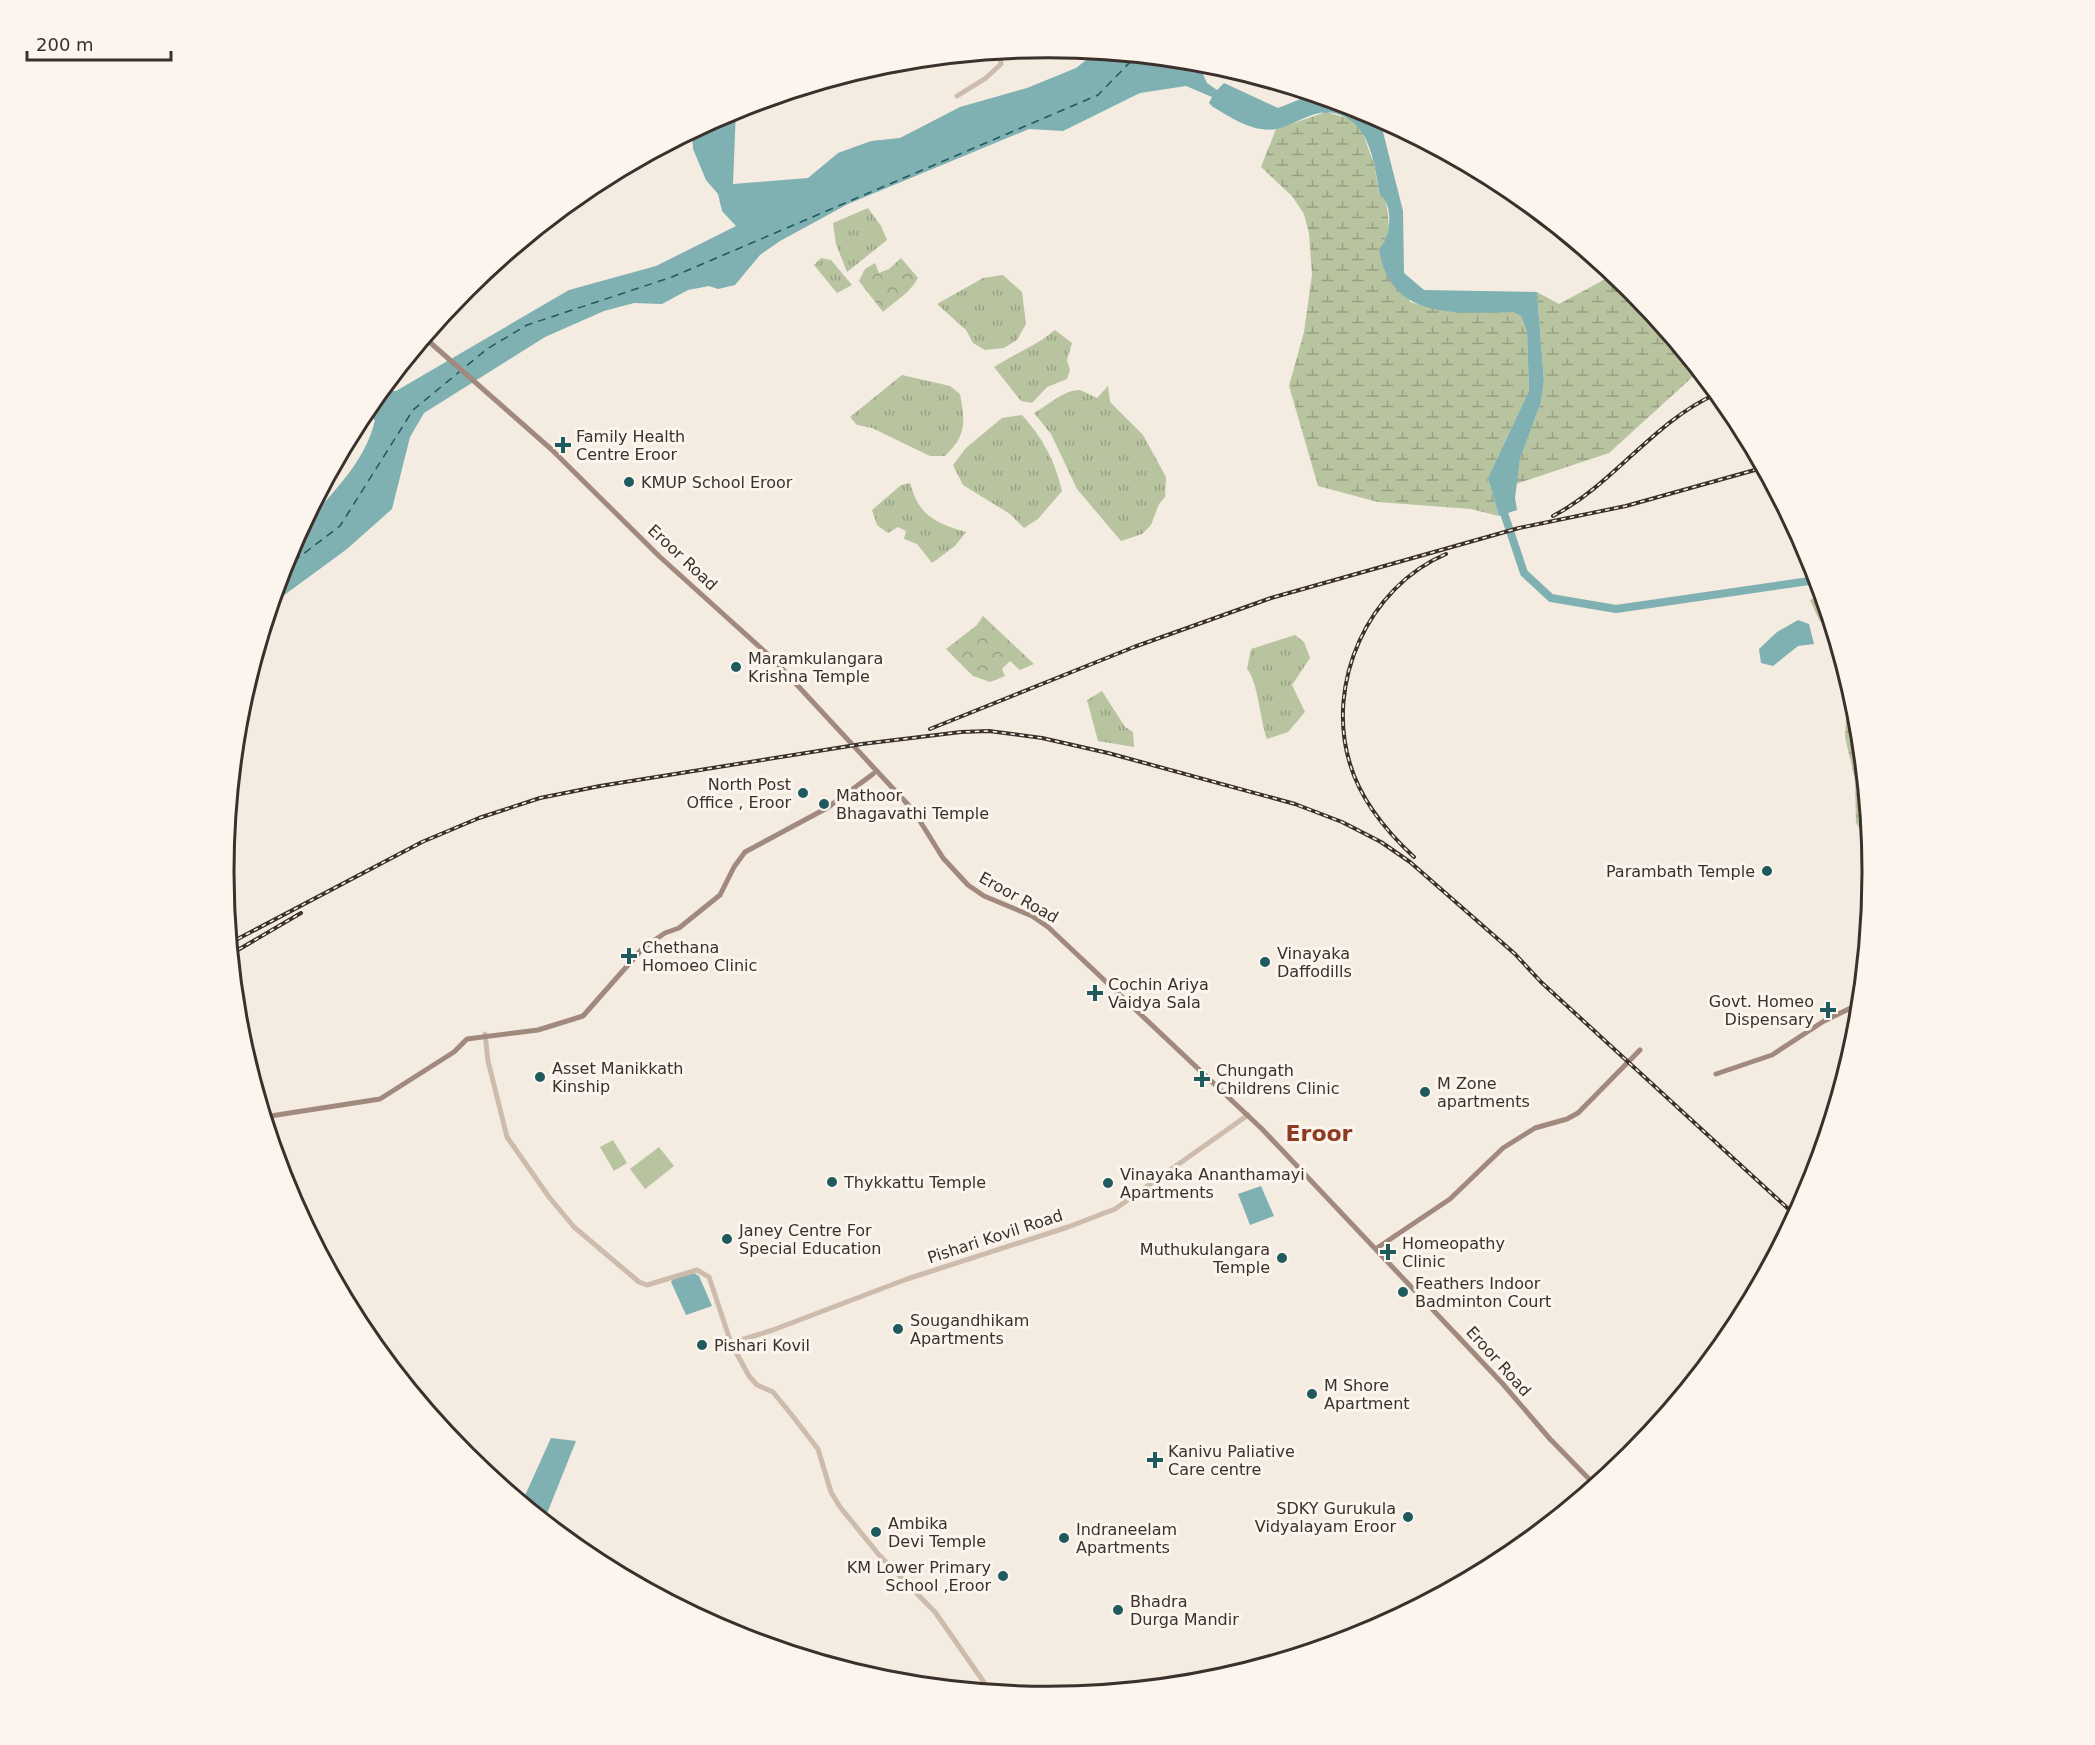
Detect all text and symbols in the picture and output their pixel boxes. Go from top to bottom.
scale bar [27,24,171,62]
text: 200 m [36,34,94,55]
place label: Family Health Centre Eroor [576,427,685,464]
marker: Family Health Centre Eroor [554,436,572,454]
place label: KMUP School Eroor [641,473,793,492]
marker: KMUP School Eroor [622,475,636,489]
street label: Eroor Road [644,521,721,594]
place label: Maramkulangara Krishna Temple [748,649,883,686]
marker: Maramkulangara Krishna Temple [729,660,743,674]
place label: North Post Office , Eroor [687,775,791,812]
marker: North Post Office , Eroor [796,786,810,800]
place label: Mathoor Bhagavathi Temple [836,786,989,823]
marker: Mathoor Bhagavathi Temple [817,797,831,811]
place label: Parambath Temple [1606,862,1755,881]
marker: Parambath Temple [1760,864,1774,878]
street label: Eroor Road [976,868,1062,927]
place label: Chethana Homoeo Clinic [642,938,757,975]
place label: Vinayaka Daffodills [1277,944,1352,981]
marker: Chethana Homoeo Clinic [620,947,638,965]
marker: Vinayaka Daffodills [1258,955,1272,969]
place label: Cochin Ariya Vaidya Sala [1108,975,1209,1012]
marker: Cochin Ariya Vaidya Sala [1086,984,1104,1002]
place label: Govt. Homeo Dispensary [1709,992,1814,1029]
marker: Govt. Homeo Dispensary [1819,1001,1837,1019]
place label: Asset Manikkath Kinship [552,1059,683,1096]
place label: Chungath Childrens Clinic [1216,1061,1339,1098]
marker: Asset Manikkath Kinship [533,1070,547,1084]
marker: Chungath Childrens Clinic [1193,1070,1211,1088]
place label: M Zone apartments [1437,1074,1530,1111]
marker: M Zone apartments [1418,1085,1432,1099]
district label: Eroor [1286,1121,1353,1146]
place label: Vinayaka Ananthamayi Apartments [1120,1165,1305,1202]
place label: Thykkattu Temple [843,1173,986,1192]
marker: Thykkattu Temple [825,1175,839,1189]
marker: Vinayaka Ananthamayi Apartments [1101,1176,1115,1190]
street label: Pishari Kovil Road [925,1206,1065,1267]
place label: Janey Centre For Special Education [738,1221,881,1258]
marker: Janey Centre For Special Education [720,1232,734,1246]
place label: Homeopathy Clinic [1402,1234,1505,1271]
place label: Muthukulangara Temple [1140,1240,1270,1277]
marker: Homeopathy Clinic [1379,1243,1397,1261]
marker: Muthukulangara Temple [1275,1251,1289,1265]
place label: Feathers Indoor Badminton Court [1415,1274,1551,1311]
marker: Feathers Indoor Badminton Court [1396,1285,1410,1299]
place label: Sougandhikam Apartments [910,1311,1029,1348]
marker: Sougandhikam Apartments [891,1322,905,1336]
street label: Eroor Road [1462,1322,1535,1400]
place label: Pishari Kovil [714,1336,810,1355]
marker: Pishari Kovil [695,1338,709,1352]
place label: M Shore Apartment [1324,1376,1410,1413]
marker: M Shore Apartment [1305,1387,1319,1401]
place label: Kanivu Paliative Care centre [1168,1442,1295,1479]
marker: Kanivu Paliative Care centre [1146,1451,1164,1469]
place label: SDKY Gurukula Vidyalayam Eroor [1255,1499,1396,1536]
marker: SDKY Gurukula Vidyalayam Eroor [1401,1510,1415,1524]
place label: Ambika Devi Temple [888,1514,986,1551]
place label: Indraneelam Apartments [1076,1520,1177,1557]
marker: Ambika Devi Temple [869,1525,883,1539]
marker: Indraneelam Apartments [1057,1531,1071,1545]
place label: KM Lower Primary School ,Eroor [847,1558,991,1595]
marker: KM Lower Primary School ,Eroor [996,1569,1010,1583]
place label: Bhadra Durga Mandir [1130,1592,1239,1629]
marker: Bhadra Durga Mandir [1111,1603,1125,1617]

